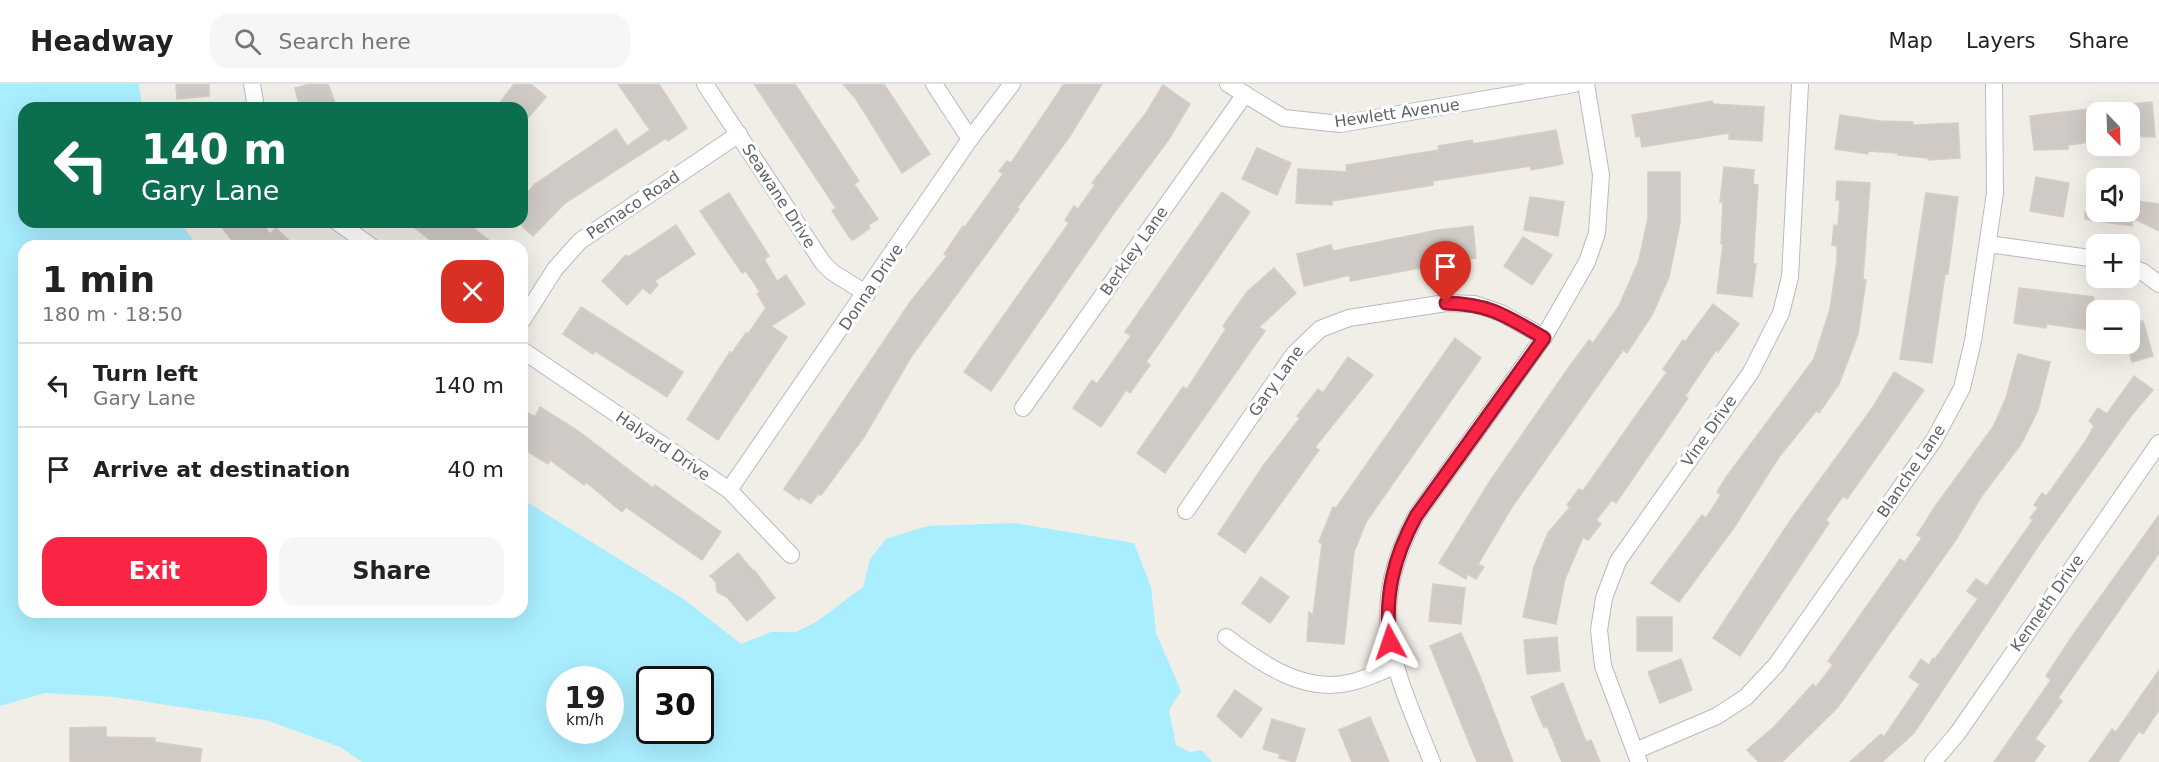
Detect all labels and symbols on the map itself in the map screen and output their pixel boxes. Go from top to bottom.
street label: Hewlett Avenue [1333,95,1461,131]
north arrow [2086,102,2140,156]
street label: Seawane Drive [738,140,820,252]
street label: Pemaco Road [583,167,683,243]
street label: Berkley Lane [1096,203,1172,299]
street label: Donna Drive [835,240,907,334]
pin [1420,241,1471,303]
street label: Gary Lane [1245,342,1307,420]
street label: Vine Drive [1677,392,1741,470]
street label: Halyard Drive [612,407,714,485]
street label: Blanche Lane [1873,421,1949,521]
street label: Kenneth Drive [2007,551,2087,655]
position arrow [1358,610,1422,674]
speed limit sign: 30 [636,666,714,744]

